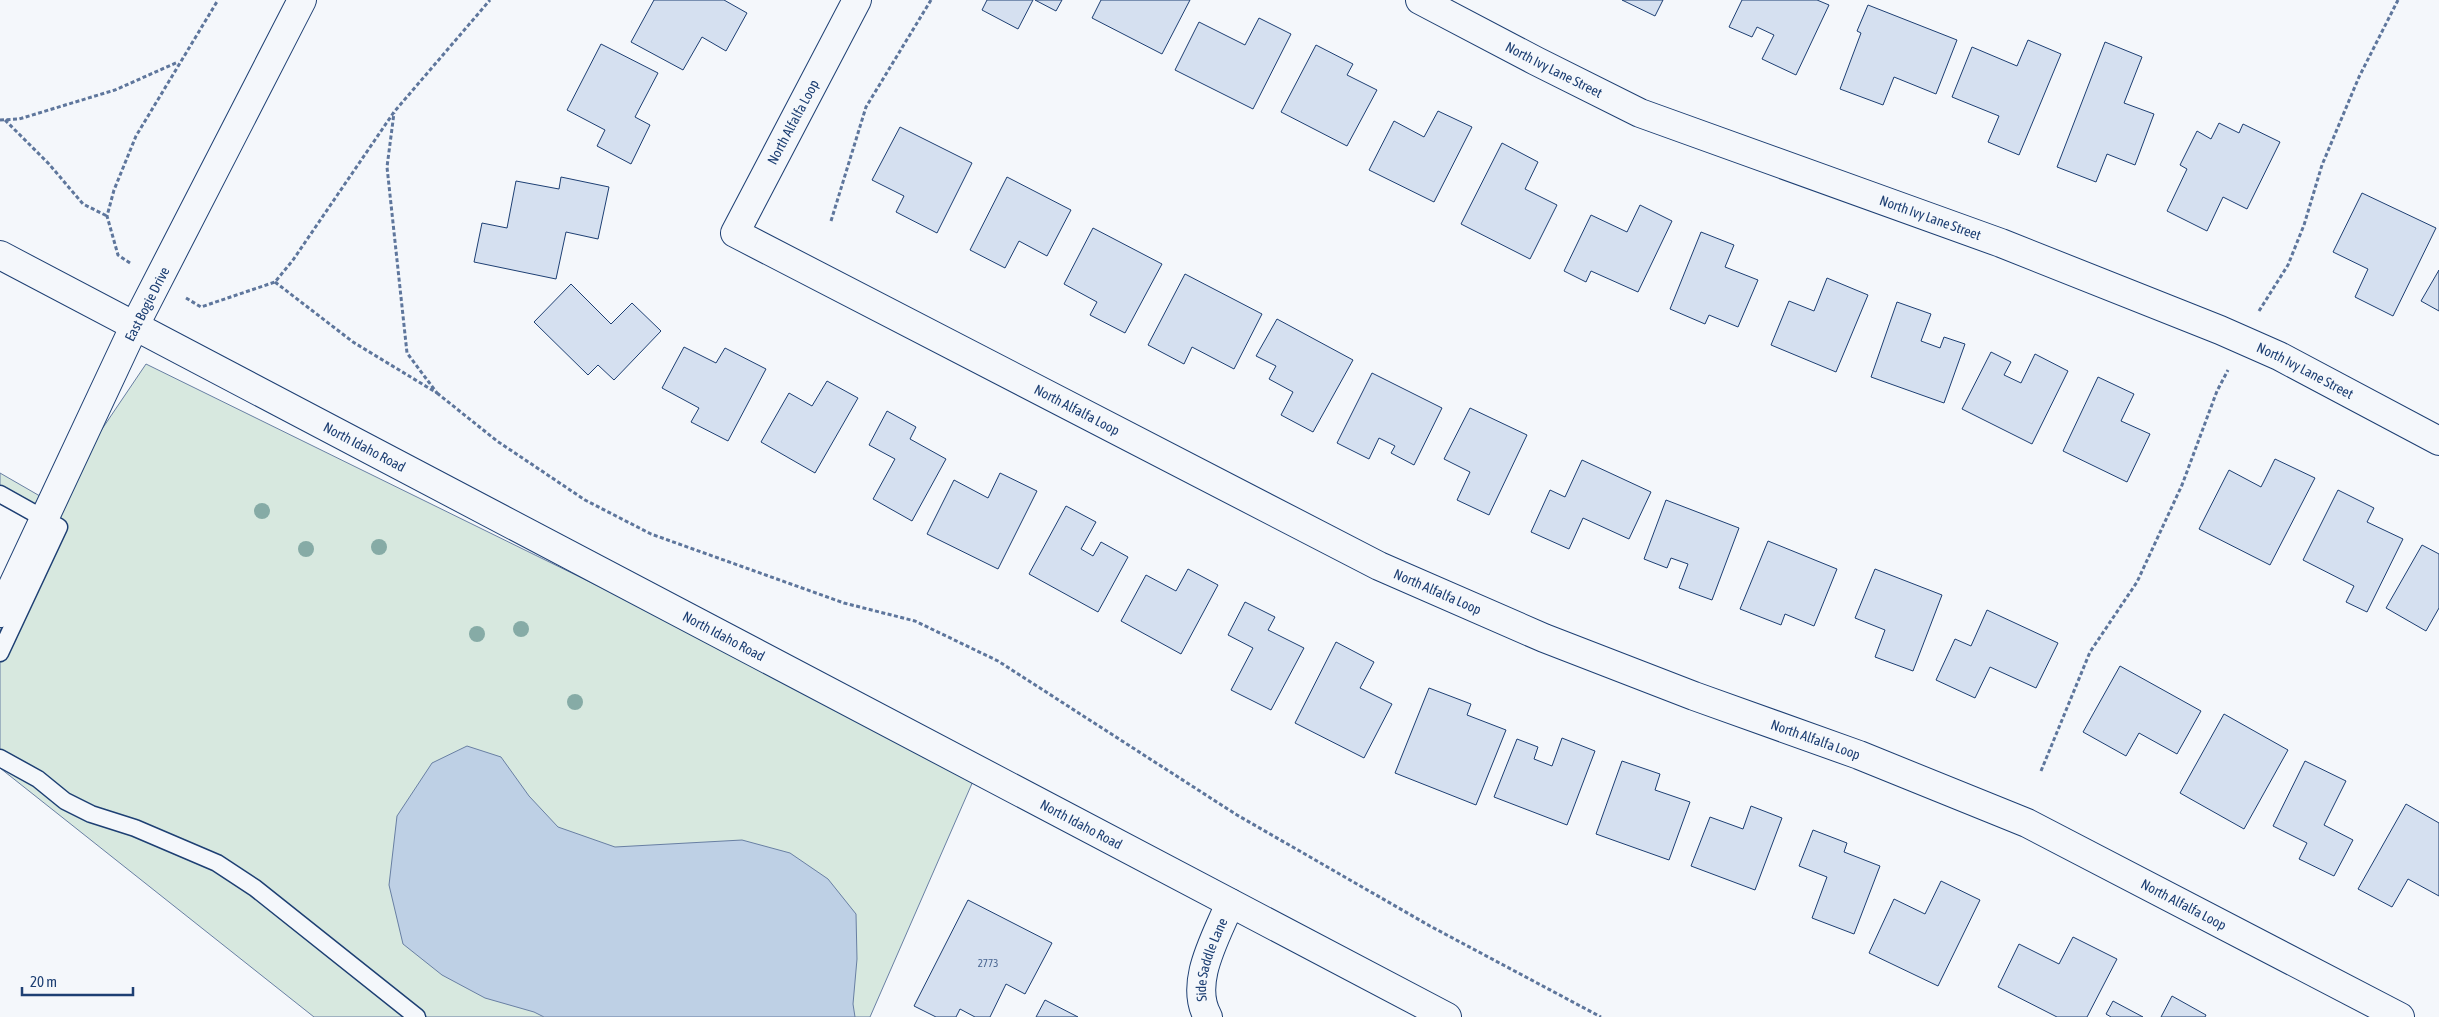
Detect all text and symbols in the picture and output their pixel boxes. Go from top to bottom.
street label: North Ivy Lane Street [1503,38,1605,101]
street label: North Alfalfa Loop [764,77,822,167]
street label: North Ivy Lane Street [1878,192,1983,243]
street label: East Bogie Drive [121,264,173,344]
street label: North Ivy Lane Street [2254,339,2356,402]
street label: North Alfalfa Loop [1032,381,1123,439]
street label: North Idaho Road [321,419,408,475]
street label: North Alfalfa Loop [1391,565,1484,618]
street label: North Idaho Road [680,608,768,664]
street label: North Alfalfa Loop [1769,716,1863,763]
street label: North Idaho Road [1038,796,1125,853]
street label: North Alfalfa Loop [2138,876,2229,933]
street label: Side Saddle Lane [1193,915,1231,1003]
house number: 2773 [978,957,998,969]
scale bar [22,964,134,996]
text: 20 m [30,973,57,990]

